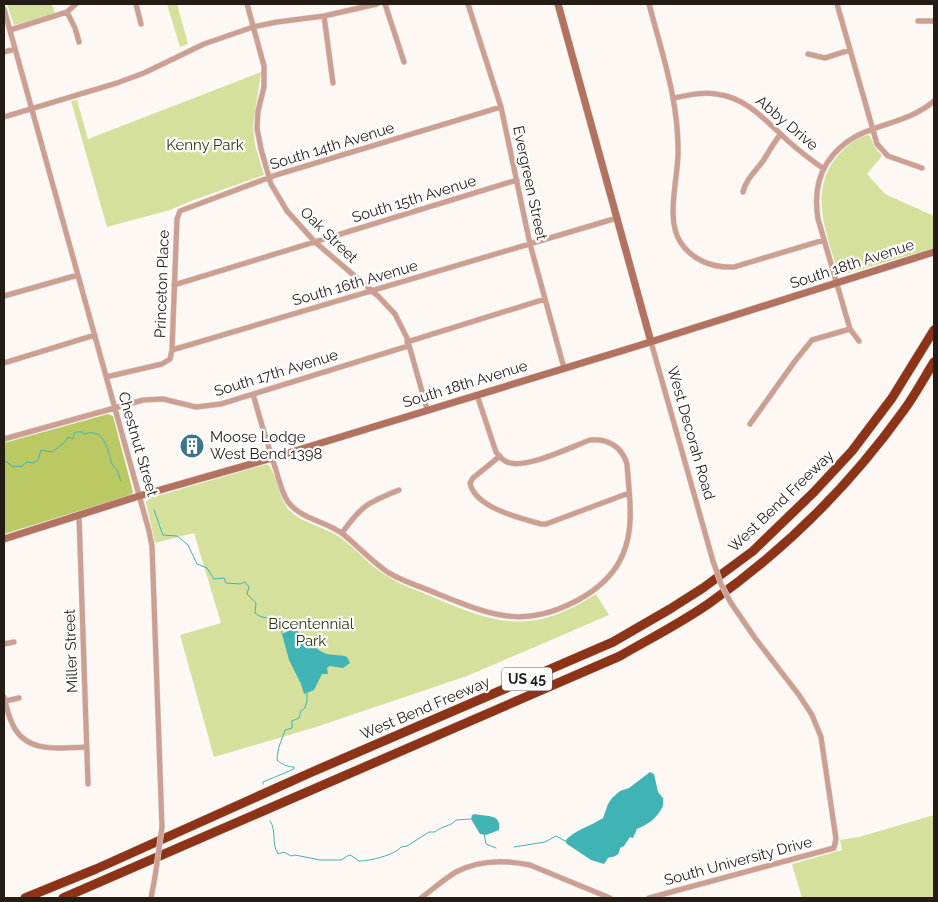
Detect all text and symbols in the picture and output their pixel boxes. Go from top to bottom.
street label: Abby Drive [752,92,822,154]
street label: South 14th Avenue [268,118,396,173]
street label: Evergreen Street [509,124,551,242]
park label: Kenny Park [166,136,244,154]
street label: South 15th Avenue [350,171,478,226]
street label: Oak Street [297,203,361,267]
street label: Princeton Place [151,229,173,339]
street label: South 18th Avenue [788,235,917,293]
street label: South 16th Avenue [290,256,420,310]
street label: South 17th Avenue [212,346,340,400]
street label: South 18th Avenue [400,356,530,412]
street label: West Decorah Road [663,364,719,502]
street label: Chestnut Street [114,390,162,498]
place label: Moose Lodge West Bend 1398 [210,428,323,463]
building icon: Moose Lodge West Bend 1398 [179,433,205,459]
street label: West Bend Freeway [725,446,837,556]
street label: Miller Street [61,609,81,693]
park label: Bicentennial Park [268,615,355,650]
road number: US 45 [502,668,552,691]
street label: West Bend Freeway [357,673,493,743]
street label: South University Drive [662,833,814,889]

